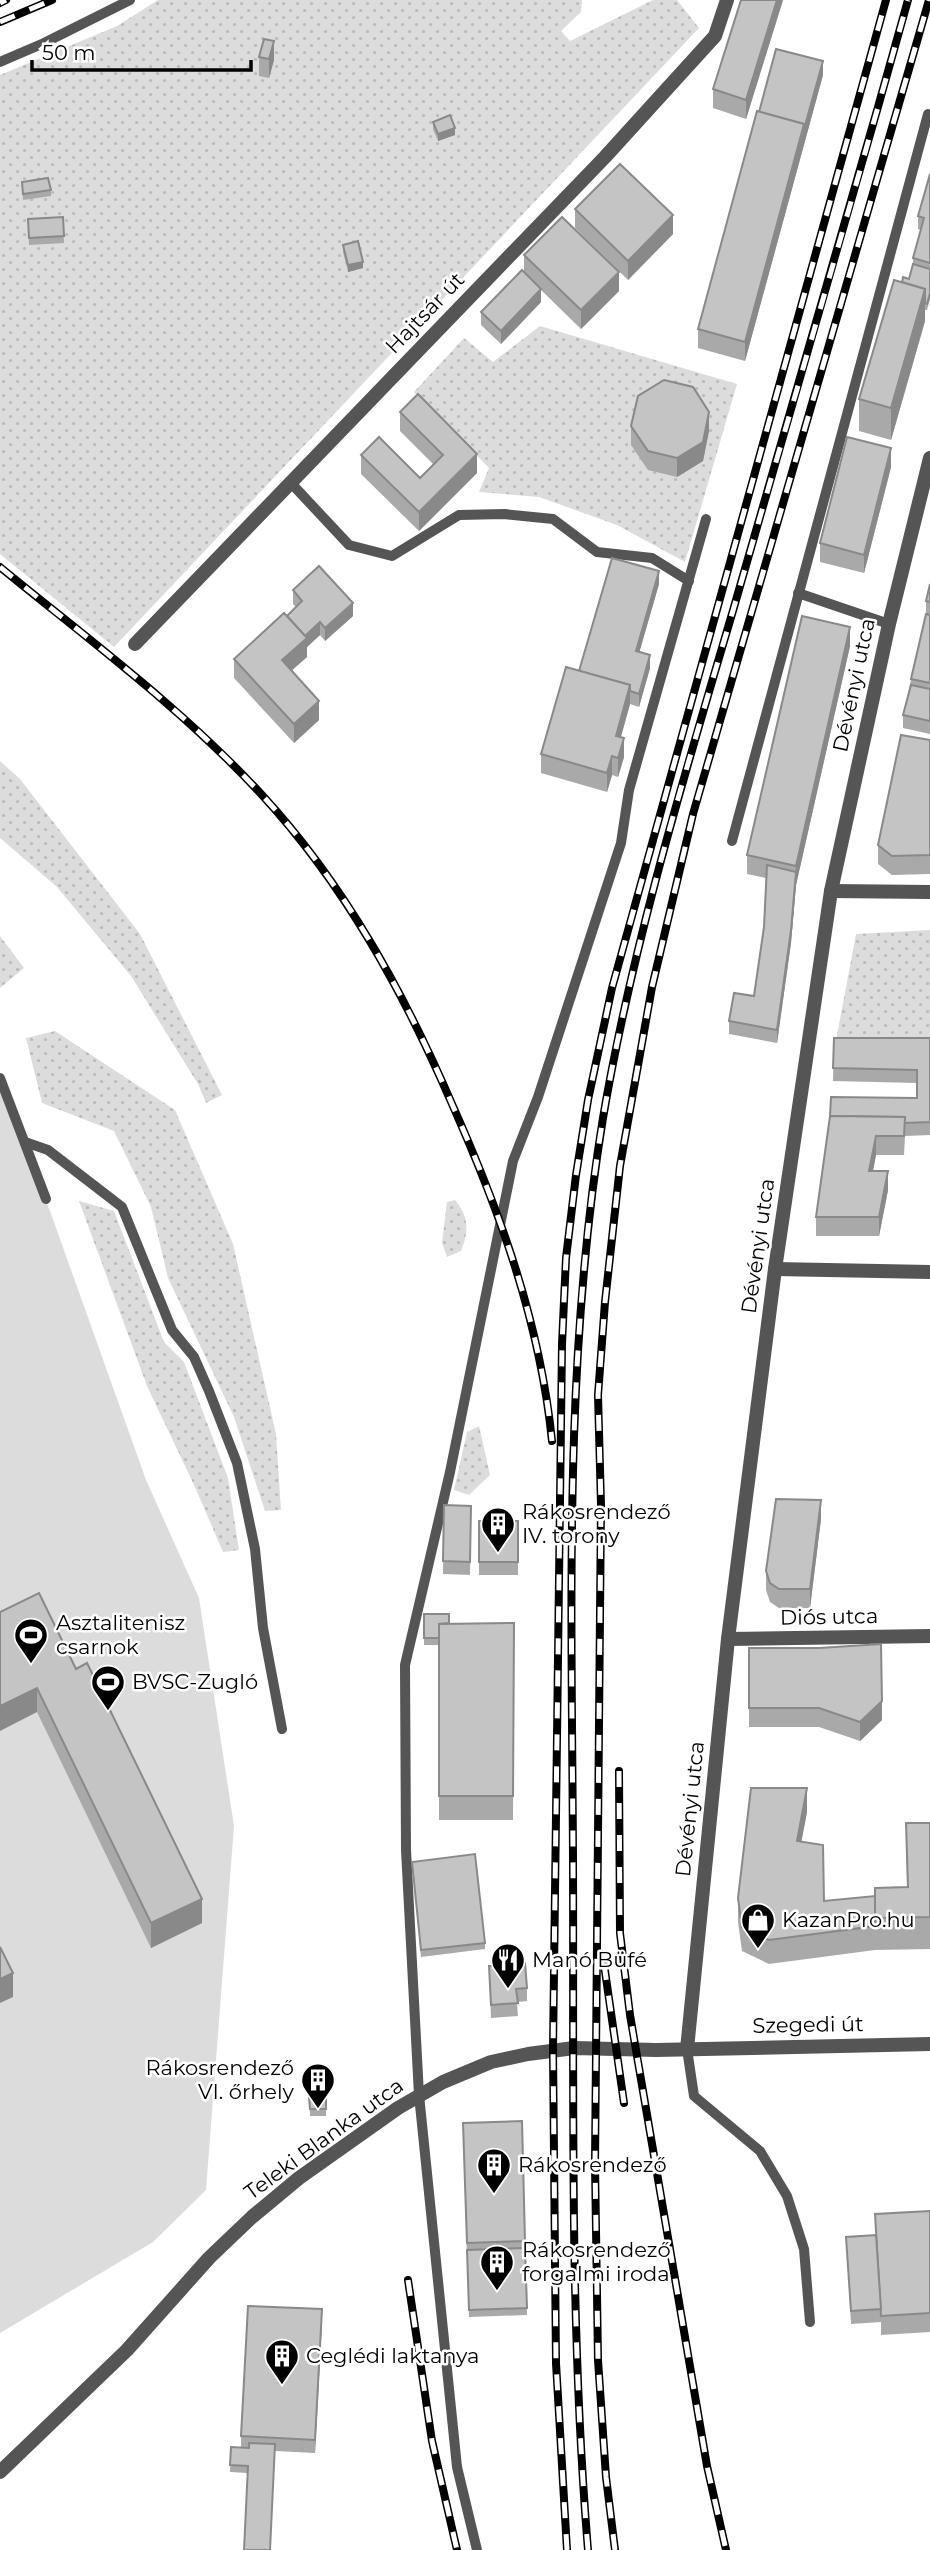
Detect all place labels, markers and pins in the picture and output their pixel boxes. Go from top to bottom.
place label: Rákosrendező IV. torony [522,1499,671,1548]
building icon: Rákosrendező IV. torony [479,1505,517,1554]
place label: Asztalitenisz csarnok [56,1610,185,1659]
sports icon: Asztalitenisz csarnok [12,1616,50,1665]
sports icon: BVSC-Zugló [89,1663,127,1712]
place label: BVSC-Zugló [132,1669,258,1694]
shop icon: KazanPro.hu [739,1901,777,1950]
place label: KazanPro.hu [782,1907,915,1932]
restaurant icon: Manó Büfé [489,1941,527,1990]
place label: Manó Büfé [532,1947,647,1972]
place label: Rákosrendező VI. őrhely [145,2055,295,2104]
building icon: Rákosrendező VI. őrhely [299,2061,337,2110]
building icon: Rákosrendező [475,2146,513,2195]
place label: Rákosrendező [518,2152,667,2177]
place label: Rákosrendező forgalmi iroda [522,2237,671,2286]
building icon: Rákosrendező forgalmi iroda [478,2243,516,2292]
building icon: Ceglédi laktanya [263,2337,301,2386]
place label: Ceglédi laktanya [306,2343,479,2368]

